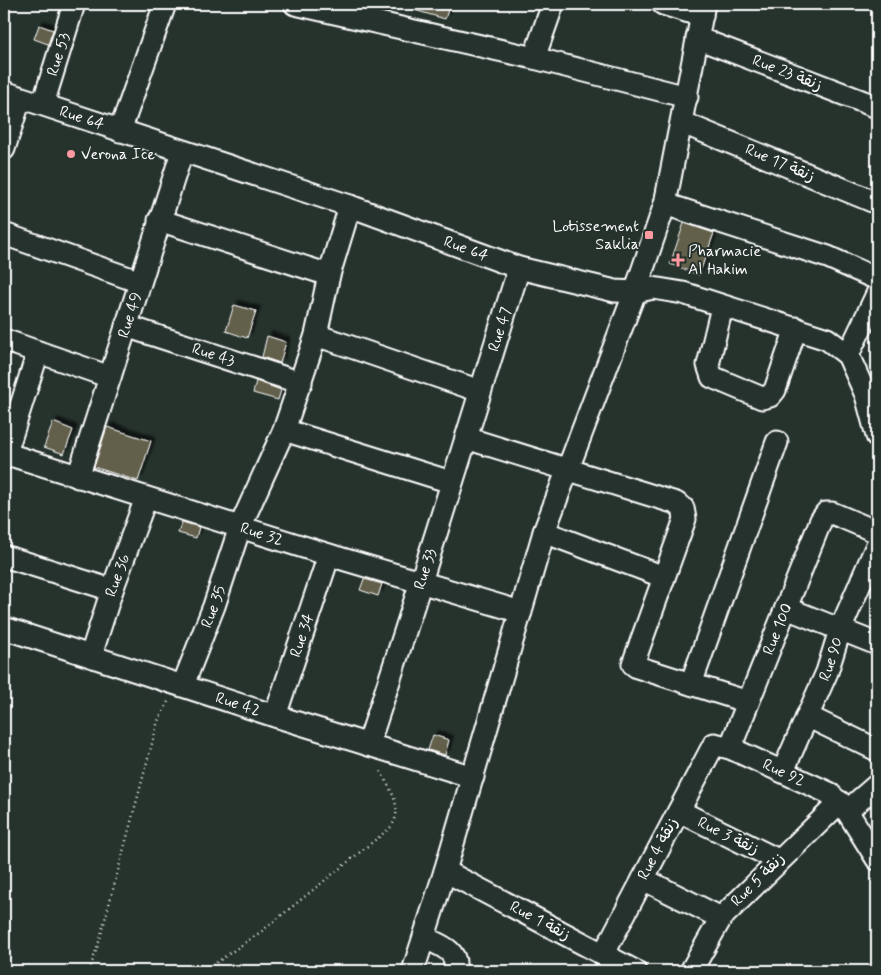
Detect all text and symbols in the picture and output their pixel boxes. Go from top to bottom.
street label: Rue 53 [42,30,75,79]
street label: Rue 23 زنقة [749,50,825,96]
street label: Rue 64 [57,100,107,135]
street label: Rue 17 زنقة [742,139,818,187]
place label: Verona Ice [81,144,155,165]
marker: Verona Ice [65,148,77,160]
place label: Lotissement Saklia [552,216,639,255]
marker: Lotissement Saklia [643,229,655,241]
street label: Rue 64 [441,231,492,266]
place label: Pharmacie Al Hakim [688,241,761,280]
marker: Pharmacie Al Hakim [672,254,684,266]
street label: Rue 49 [113,290,147,341]
street label: Rue 47 [483,305,517,354]
street label: Rue 43 [189,338,238,371]
street label: Rue 32 [238,517,286,550]
street label: Rue 33 [409,546,442,592]
street label: Rue 36 [100,551,135,599]
street label: Rue 35 [196,583,231,631]
street label: Rue 100 [758,600,797,658]
street label: Rue 34 [285,610,319,660]
street label: Rue 90 [814,634,848,684]
street label: Rue 42 [213,687,263,721]
street label: Rue 92 [759,754,808,791]
street label: Rue 3 زنقة [694,812,762,860]
street label: Rue 4 زنقة [633,814,683,884]
street label: Rue 5 زنقة [726,848,790,912]
street label: Rue 1 زنقة [506,896,574,946]

